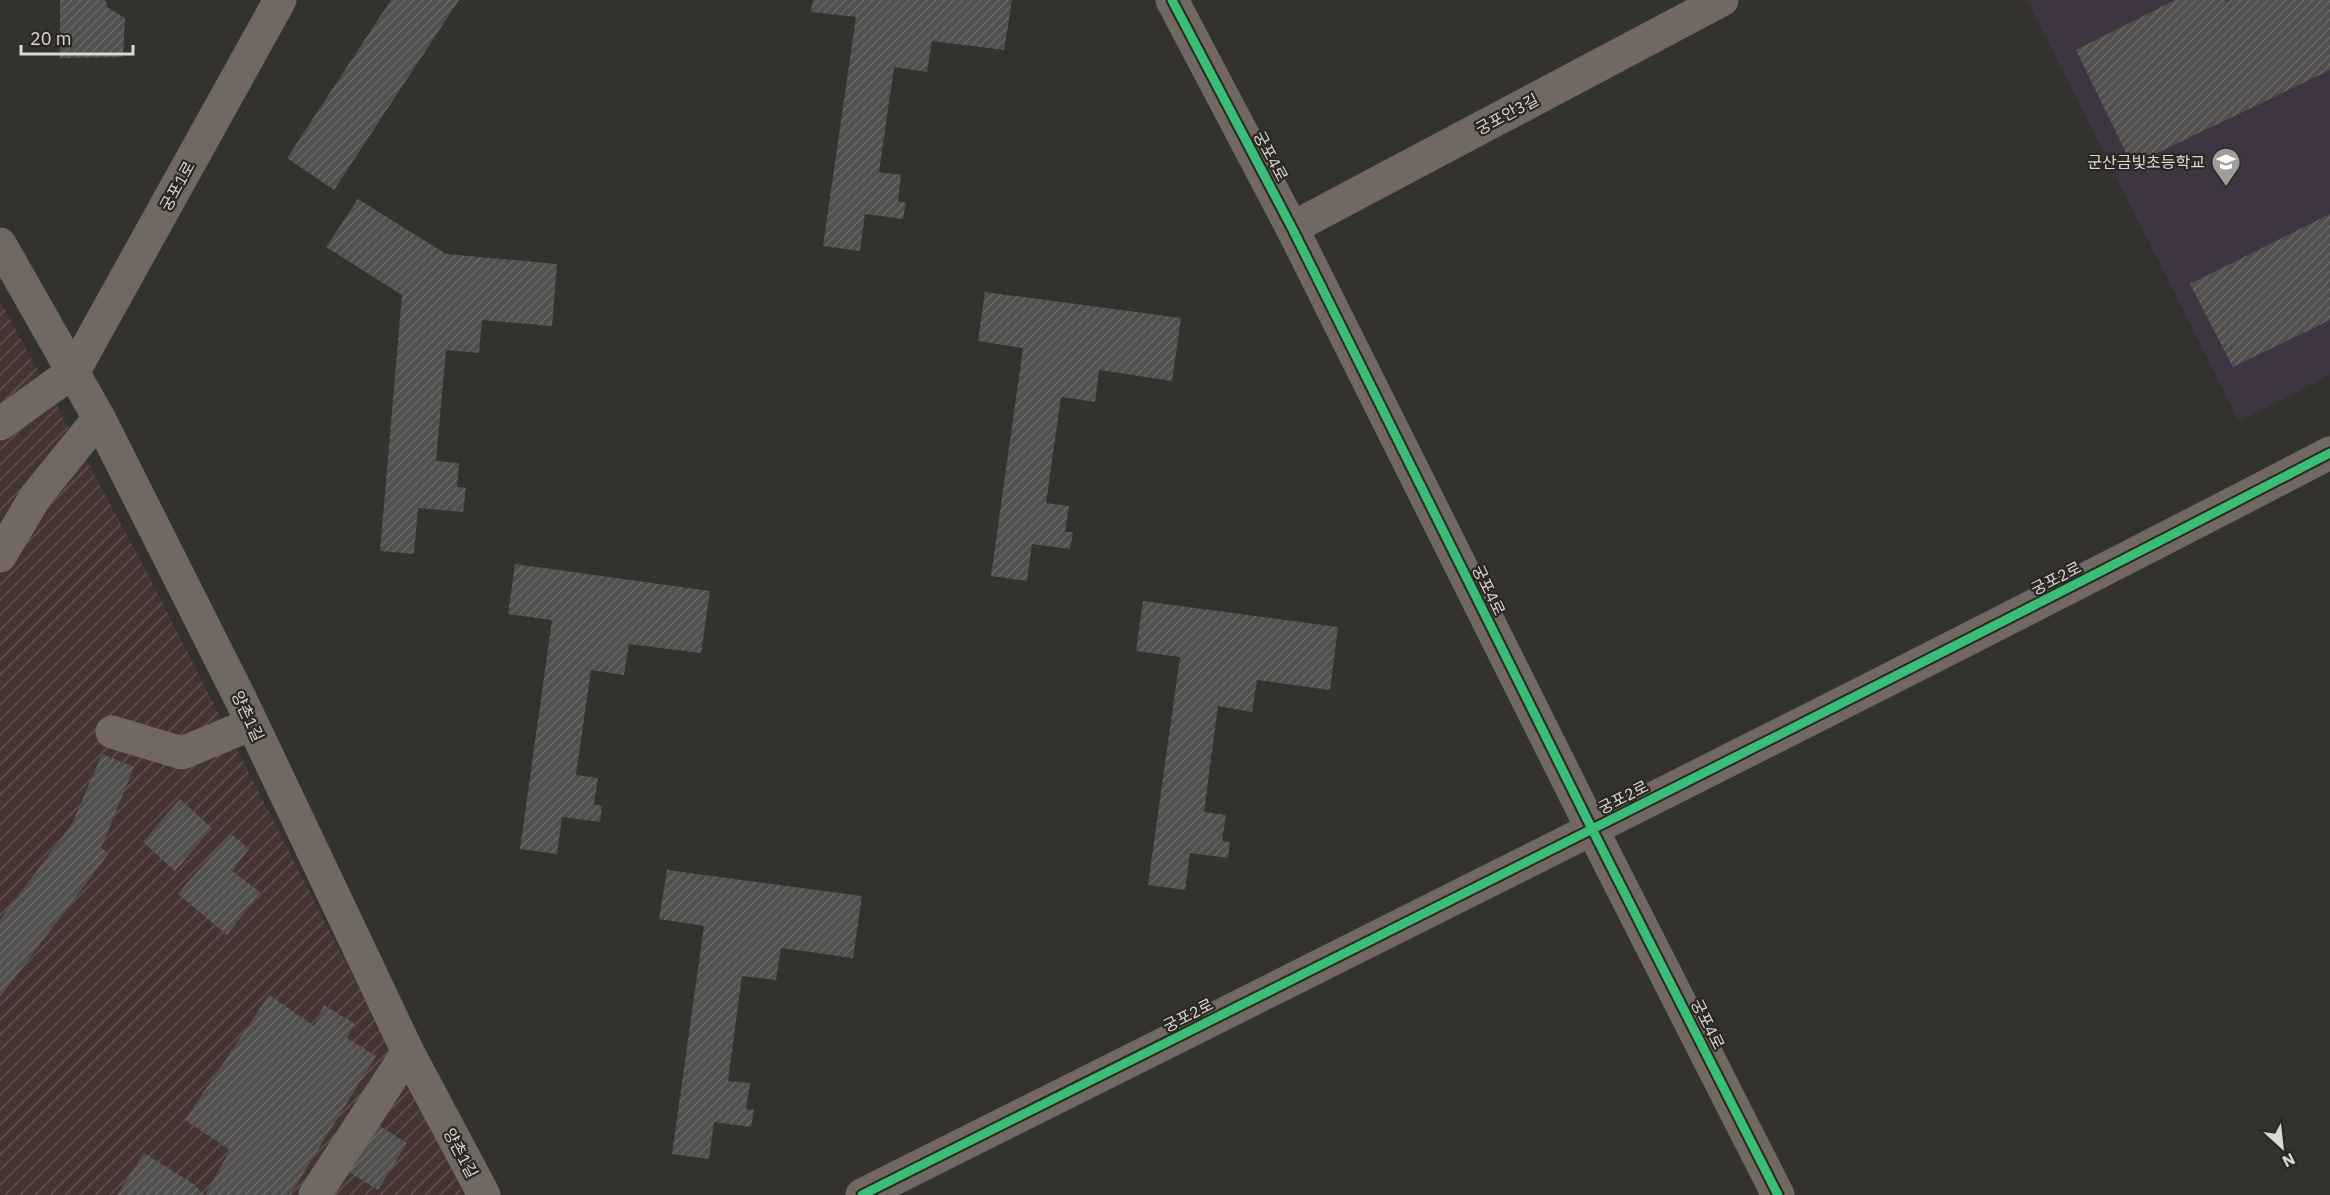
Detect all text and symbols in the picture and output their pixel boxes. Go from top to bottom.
scale bar [21,18,134,56]
text: 20 m [30,27,72,50]
street label: 궁포안3길 [1472,89,1542,139]
street label: 궁포4로 [1250,128,1293,185]
school or university icon: 군산금빛초등학교 [2210,146,2242,188]
place label: 군산금빛초등학교 [2087,152,2205,172]
street label: 궁포1로 [155,157,199,214]
street label: 궁포2로 [2028,557,2085,599]
street label: 궁포4로 [1468,561,1510,619]
street label: 양촌1길 [228,687,268,745]
street label: 궁포2로 [1595,776,1652,818]
street label: 궁포2로 [1160,994,1217,1036]
street label: 궁포4로 [1687,996,1729,1053]
north arrow [2252,1117,2312,1177]
street label: 양촌1길 [440,1125,482,1181]
text: N [2279,1149,2299,1172]

